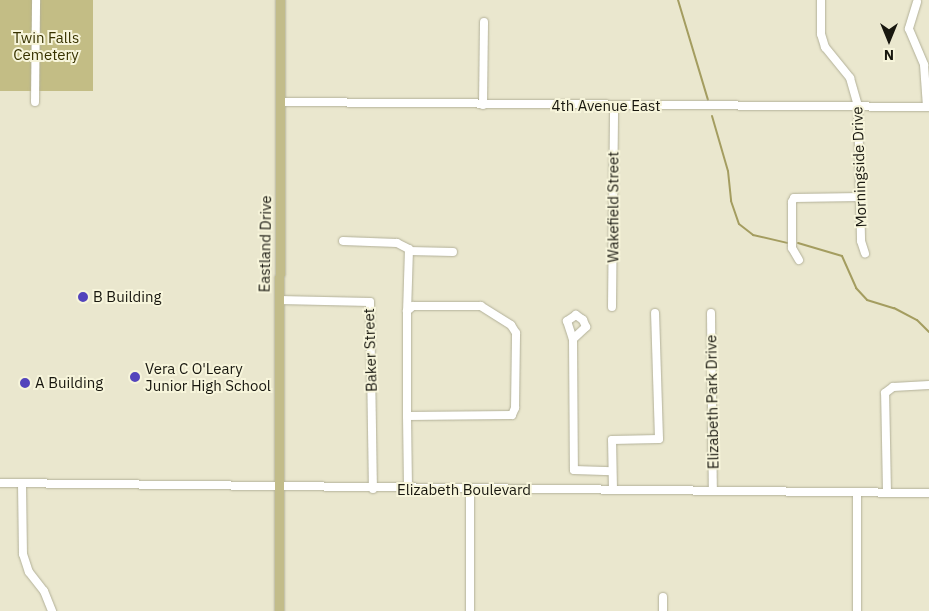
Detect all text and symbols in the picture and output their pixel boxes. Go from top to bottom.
north arrow [864,15,914,65]
park label: Twin Falls Cemetery [13,28,79,63]
text: N [884,46,894,64]
street label: 4th Avenue East [551,97,661,115]
street label: Morningside Drive [848,106,870,228]
street label: Wakefield Street [604,151,622,263]
street label: Eastland Drive [255,195,275,293]
place label: B Building [93,288,161,306]
marker: B Building [77,291,89,303]
street label: Baker Street [360,308,380,392]
street label: Elizabeth Park Drive [702,335,722,469]
place label: Vera C O'Leary Junior High School [145,359,271,394]
marker: Vera C O'Leary Junior High School [129,371,141,383]
place label: A Building [35,374,103,392]
marker: A Building [19,377,31,389]
street label: Elizabeth Boulevard [397,481,531,499]

